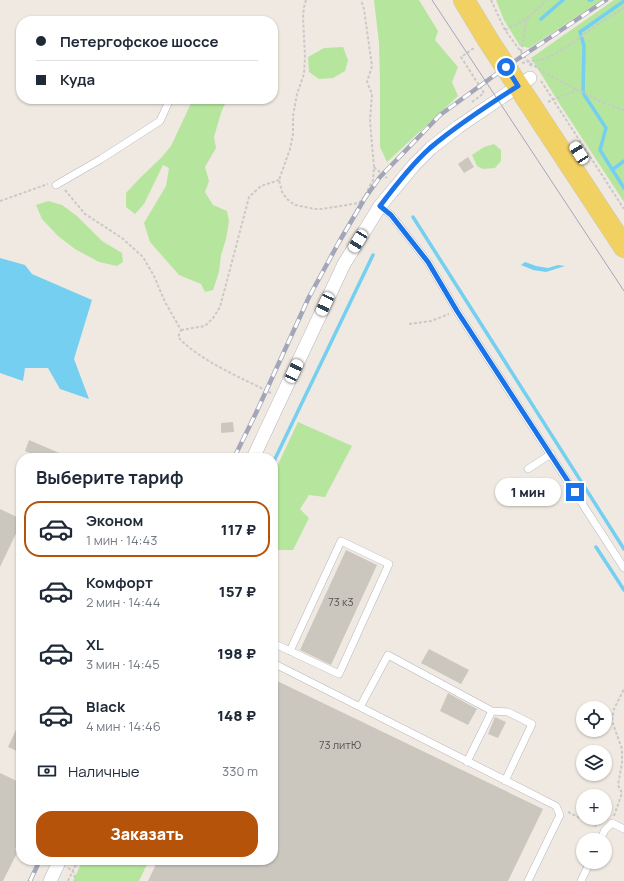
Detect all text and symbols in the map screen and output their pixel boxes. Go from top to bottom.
text: Петергофское шоссе [60,31,219,52]
route start [497,58,515,76]
text: Куда [60,69,95,90]
car [567,140,591,166]
car [347,228,369,254]
car [314,291,336,317]
car [283,358,305,384]
text: Выберите тариф [36,465,184,489]
callout: 1 мин [495,478,561,506]
text: 1 мин [511,483,545,501]
route end [566,483,584,501]
text: Эконом [86,510,143,531]
icon: car [38,511,74,547]
text: 117 ₽ [221,519,256,540]
text: 1 мин · 14:43 [86,531,157,549]
text: Комфорт [86,572,153,593]
icon: car [38,573,74,609]
text: 157 ₽ [219,581,256,602]
text: 2 мин · 14:44 [86,593,160,611]
house number: 73 к3 [328,594,354,609]
text: XL [86,634,104,655]
icon: car [38,635,74,671]
text: 198 ₽ [217,643,256,664]
text: 3 мин · 14:45 [86,655,160,673]
text: Black [86,696,125,717]
icon: car [38,697,74,733]
map controls [576,701,612,869]
button: locate [576,701,612,737]
text: 148 ₽ [217,705,256,726]
text: 4 мин · 14:46 [86,717,161,735]
house number: 73 литЮ [319,737,361,752]
button: layers [576,745,612,781]
icon: cash [36,760,58,782]
text: Наличные [68,761,140,782]
text: 330 m [222,762,258,780]
button: + [576,789,612,825]
button: Заказать [36,811,258,857]
button: − [576,833,612,869]

